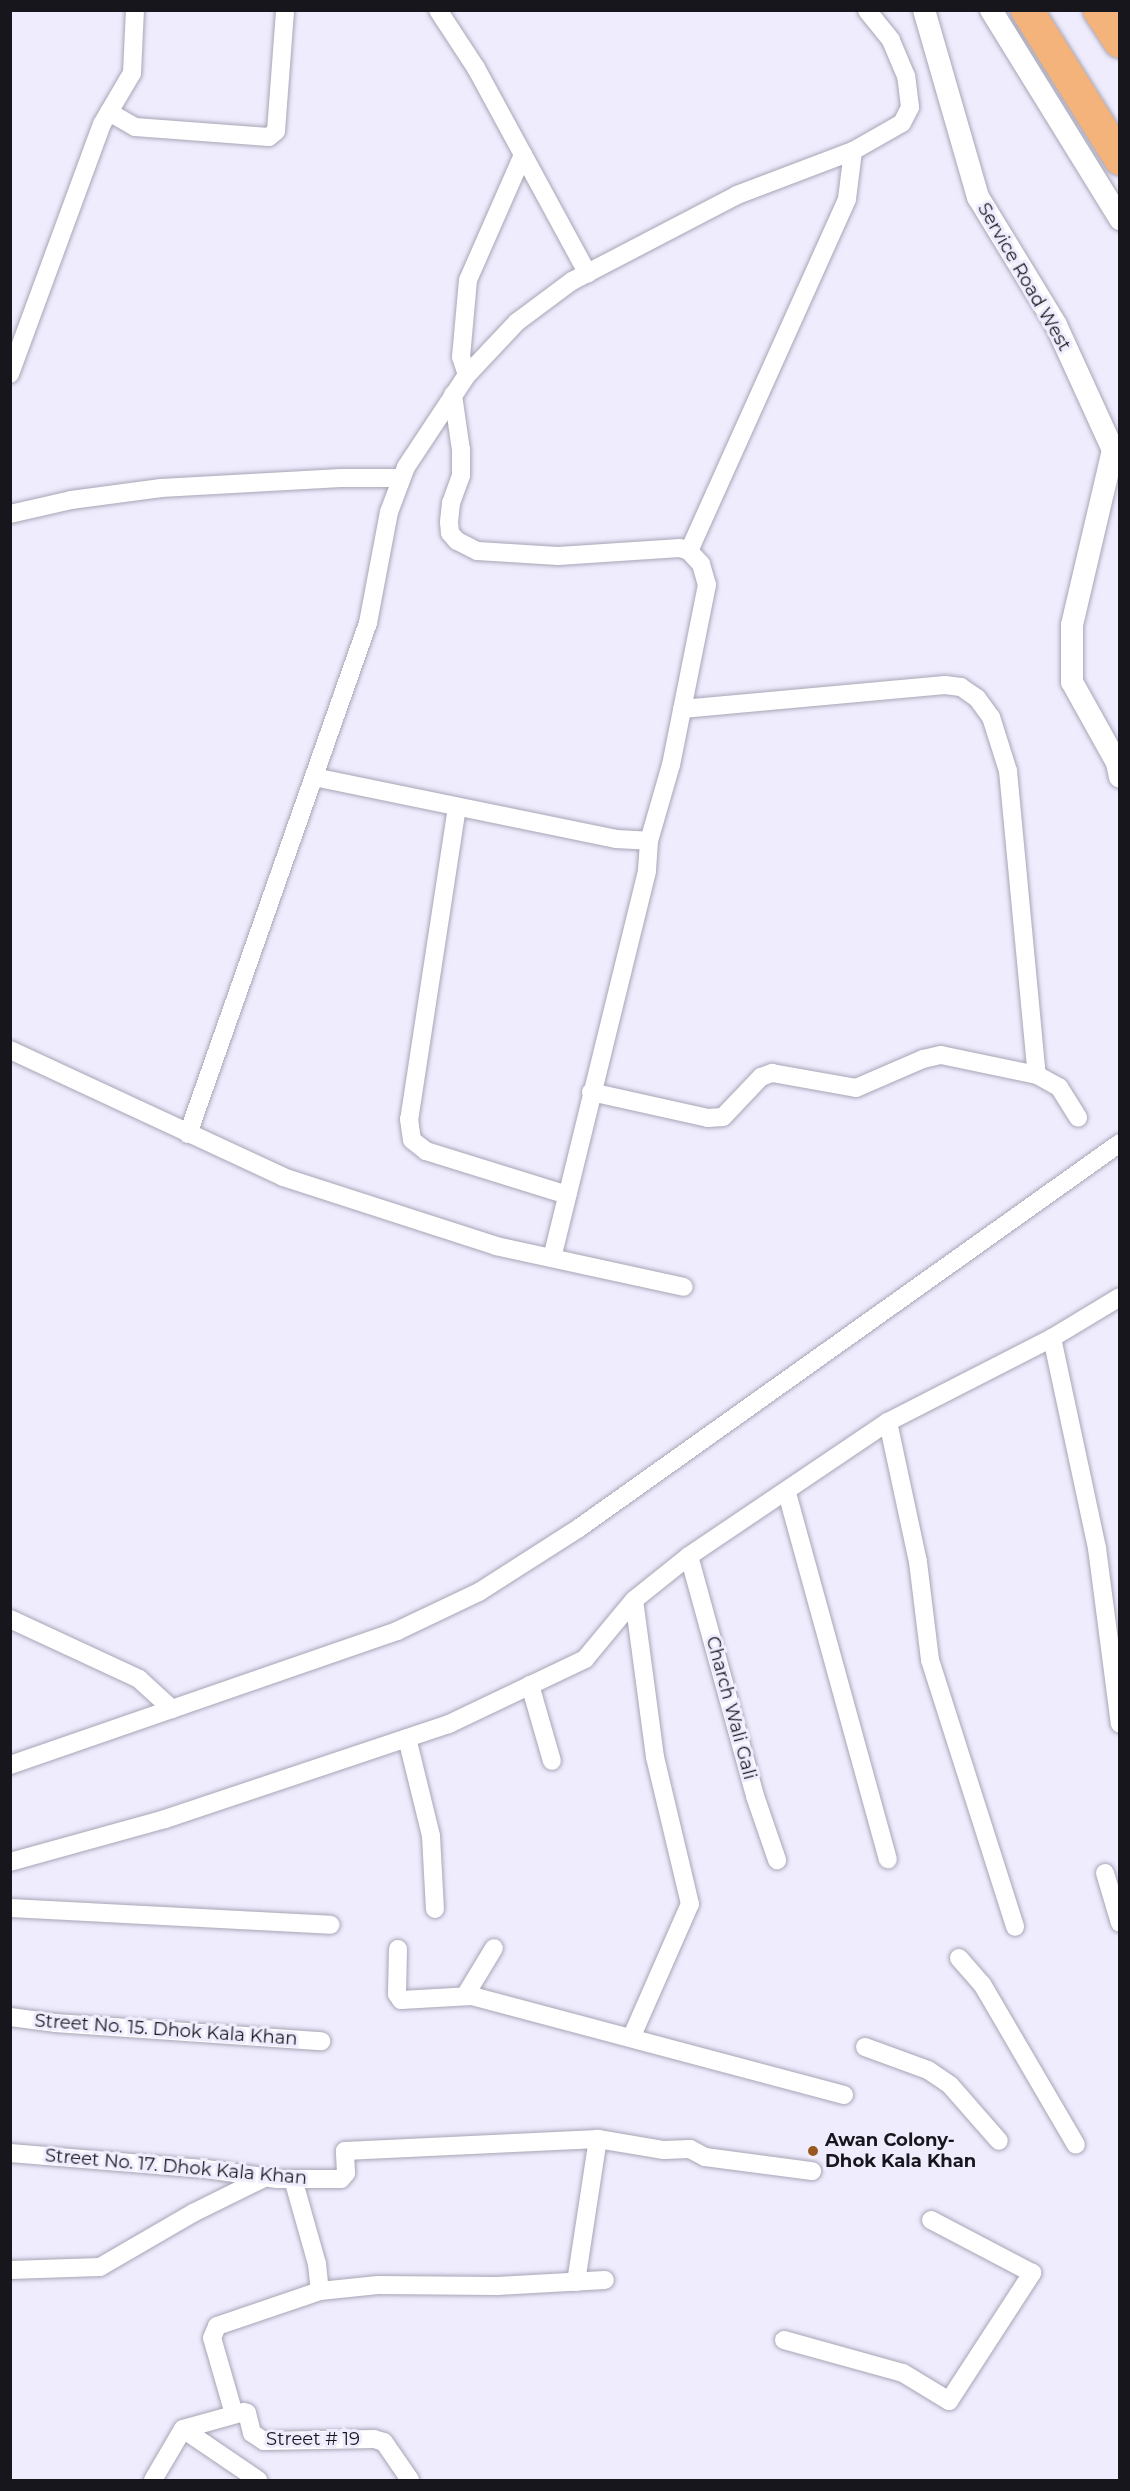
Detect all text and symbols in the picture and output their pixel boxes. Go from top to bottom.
street label: Service Road West [973,199,1075,355]
street label: Charch Wali Gali [701,1634,761,1782]
street label: Street No. 15. Dhok Kala Khan [34,2010,298,2050]
place label: Awan Colony- Dhok Kala Khan [825,2130,976,2172]
marker: Awan Colony- Dhok Kala Khan [806,2144,820,2158]
street label: Street No. 17. Dhok Kala Khan [44,2145,308,2189]
street label: Street # 19 [266,2428,360,2450]

